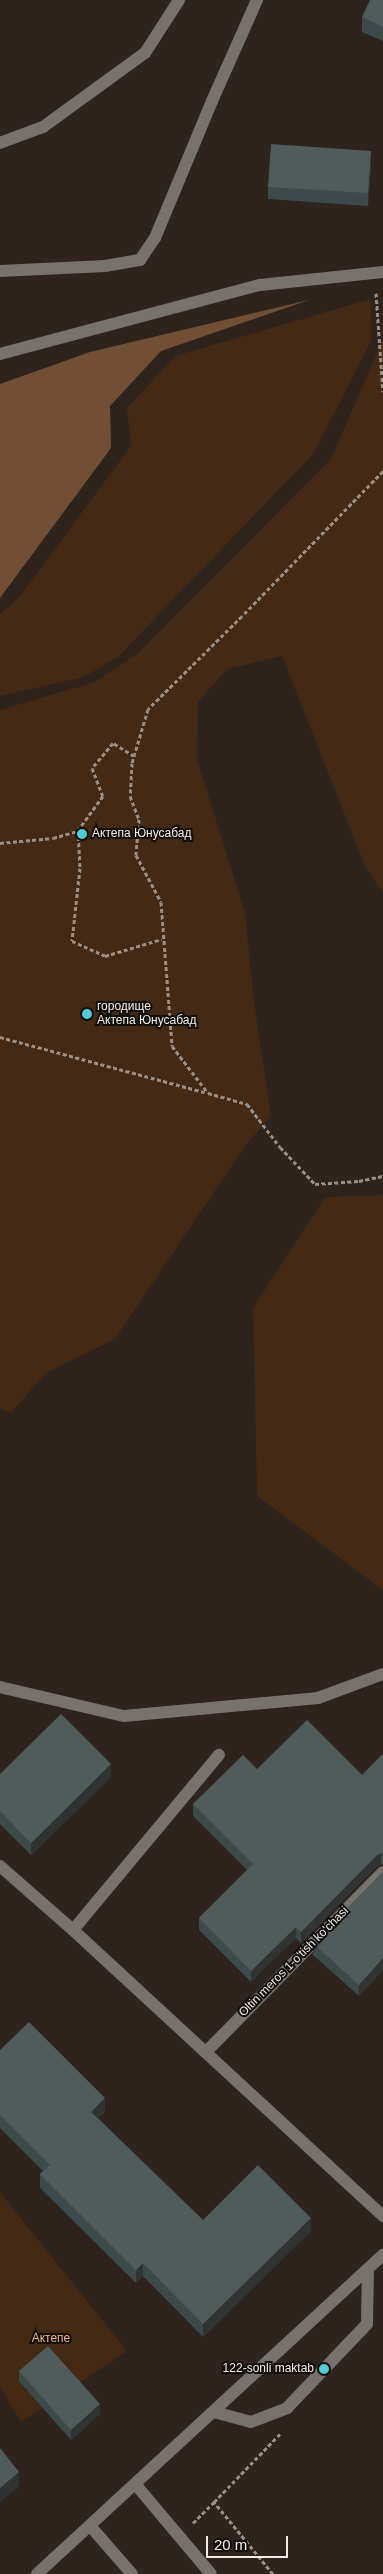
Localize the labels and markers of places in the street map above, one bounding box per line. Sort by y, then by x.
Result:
place label: Актепа Юнусабад [92,827,191,841]
marker: Актепа Юнусабад [76,828,88,840]
place label: городище Актепа Юнусабад [97,1000,196,1028]
marker: городище Актепа Юнусабад [81,1008,93,1020]
place label: 122-sonli maktab [223,2362,314,2376]
marker: 122-sonli maktab [318,2363,330,2375]

